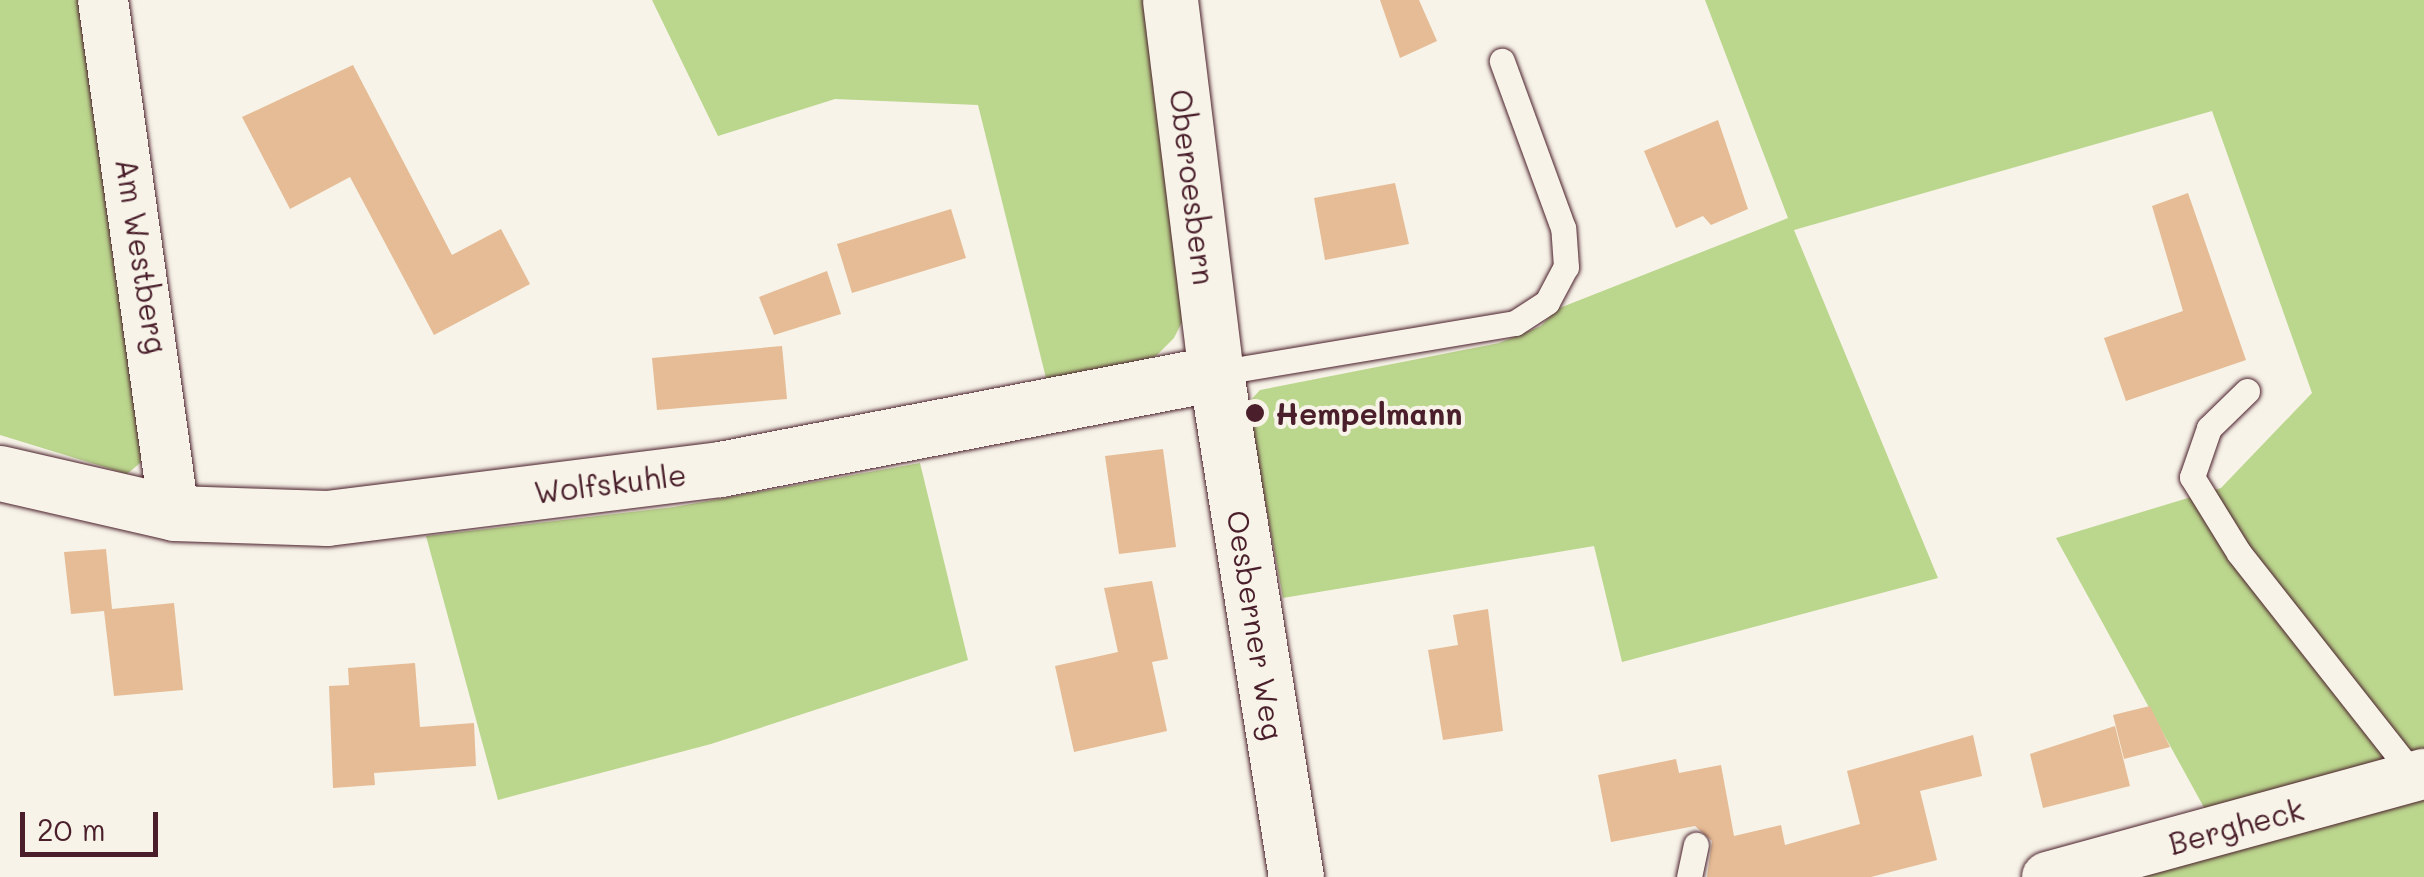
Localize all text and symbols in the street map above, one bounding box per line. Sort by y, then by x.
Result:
street label: Oberoesbern [1163,87,1223,287]
street label: Am Westberg [109,156,175,356]
place label: Hempelmann [1275,395,1462,431]
marker: Hempelmann [1244,402,1266,424]
street label: Wolfskuhle [532,456,688,510]
street label: Oesberner Weg [1220,508,1292,742]
street label: Bergheck [2164,791,2308,861]
scale bar [25,792,162,854]
text: 20 m [37,809,106,849]

